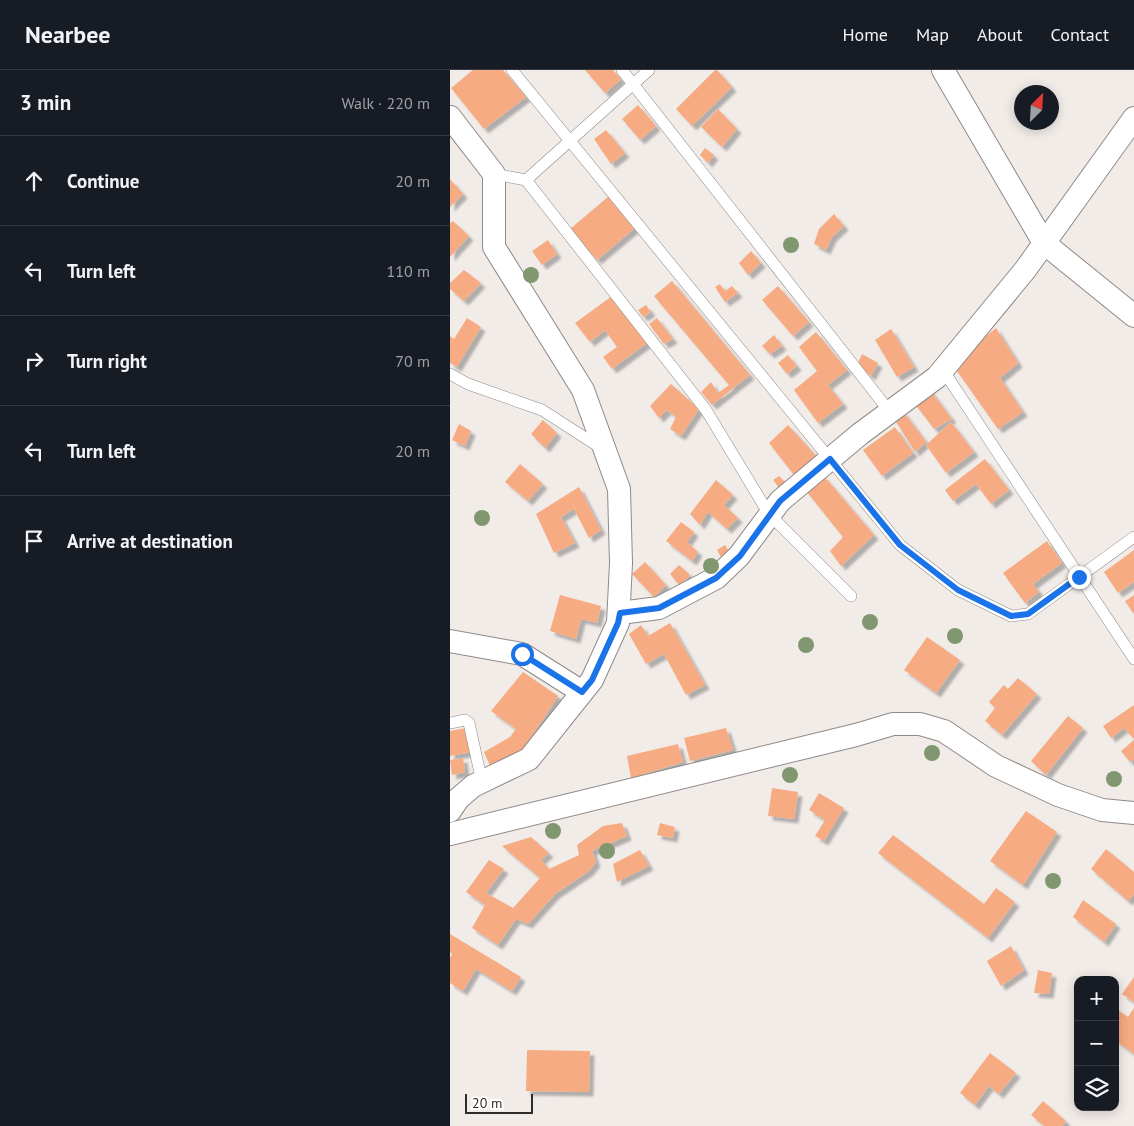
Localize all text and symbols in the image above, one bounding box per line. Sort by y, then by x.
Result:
text: Nearbee [25,19,110,50]
text: Home [842,23,888,46]
text: Map [916,23,949,46]
text: About [977,23,1023,46]
text: Contact [1051,23,1109,46]
north arrow [1014,85,1059,130]
text: 3 min [20,89,71,116]
text: Walk · 220 m [341,93,430,113]
icon: ahead [20,167,48,195]
text: Continue [67,169,139,193]
text: 20 m [395,171,430,191]
icon: left [20,257,48,285]
text: Turn left [67,259,136,283]
text: 110 m [387,261,430,281]
icon: right [20,347,48,375]
text: Turn right [67,349,147,373]
text: 70 m [395,351,430,371]
icon: left [20,437,48,465]
text: Turn left [67,439,136,463]
text: 20 m [395,441,430,461]
icon: arrive [20,527,48,555]
text: Arrive at destination [67,529,233,553]
route end [1068,566,1091,589]
route start [511,643,534,666]
map controls [1074,976,1119,1111]
button: + [1074,976,1119,1021]
button: − [1074,1021,1119,1066]
button: layers [1074,1066,1119,1111]
scale bar [465,1091,532,1114]
text: 20 m [472,1094,502,1112]

